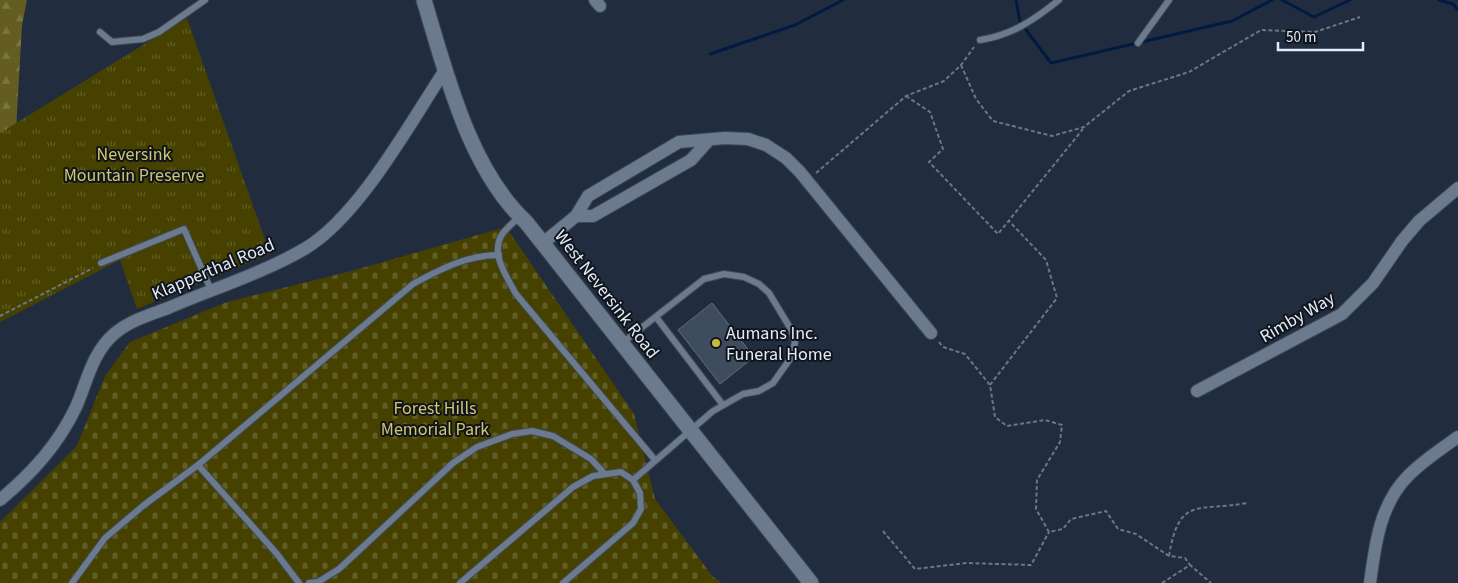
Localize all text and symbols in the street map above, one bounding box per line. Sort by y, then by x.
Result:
scale bar [1278,20,1363,52]
text: 50 m [1286,27,1316,48]
park label: Neversink Mountain Preserve [64,142,204,188]
street label: West Neversink Road [548,225,665,364]
street label: Klapperthal Road [148,232,278,307]
street label: Rimby Way [1255,286,1340,349]
place label: Aumans Inc. Funeral Home [726,321,832,367]
marker: Aumans Inc. Funeral Home [710,337,722,349]
park label: Forest Hills Memorial Park [381,396,489,442]

